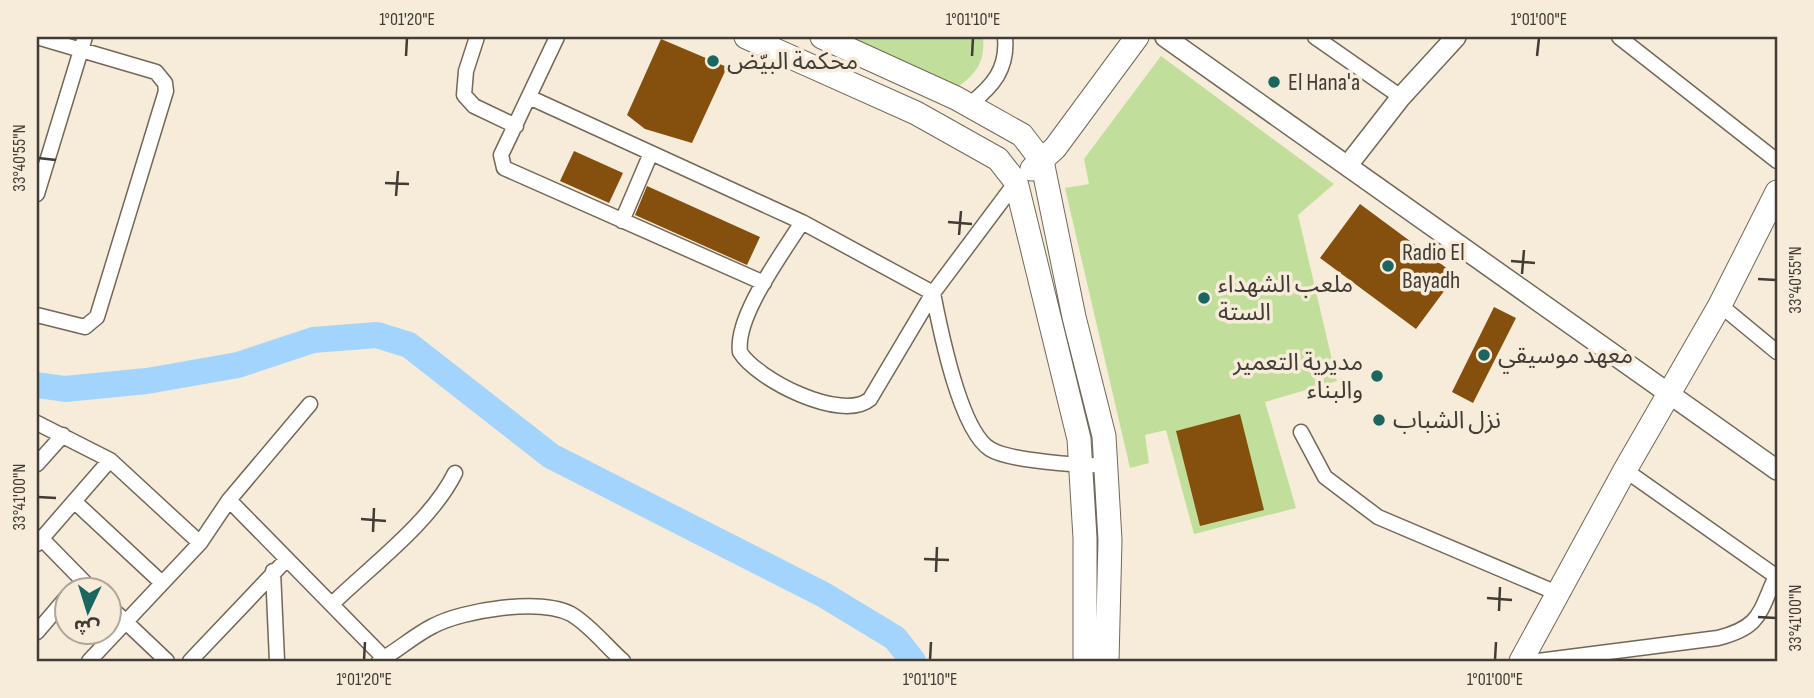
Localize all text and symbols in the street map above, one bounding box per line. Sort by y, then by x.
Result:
text: 1°01'20"E [379,9,435,30]
text: 1°01'10"E [946,9,1000,30]
text: 1°01'00"E [1511,9,1567,30]
place label: محكمة البيّض [727,47,858,76]
marker: محكمة البيّض [705,53,721,69]
place label: El Hana'a [1288,68,1360,97]
marker: El Hana'a [1266,74,1282,90]
text: 33°40'55"N [9,124,30,192]
place label: Radio El Bayadh [1402,238,1465,295]
text: 33°40'55"N [1785,246,1806,314]
marker: Radio El Bayadh [1380,258,1396,274]
place label: ملعب الشهداء الستة [1218,270,1353,327]
marker: ملعب الشهداء الستة [1196,290,1212,306]
place label: معهد موسيقي [1498,341,1633,374]
marker: معهد موسيقي [1476,347,1492,363]
place label: مديرية التعمير والبناء [1232,348,1363,405]
marker: مديرية التعمير والبناء [1369,368,1385,384]
place label: نزل الشباب [1393,406,1501,435]
marker: نزل الشباب [1371,412,1387,428]
text: 33°41'00"N [9,464,30,530]
north arrow [52,576,122,646]
text: 33°41'00"N [1785,585,1806,651]
text: ش [73,614,101,639]
text: 1°01'20"E [336,669,392,690]
text: 1°01'10"E [903,669,957,690]
text: 1°01'00"E [1467,669,1523,690]

